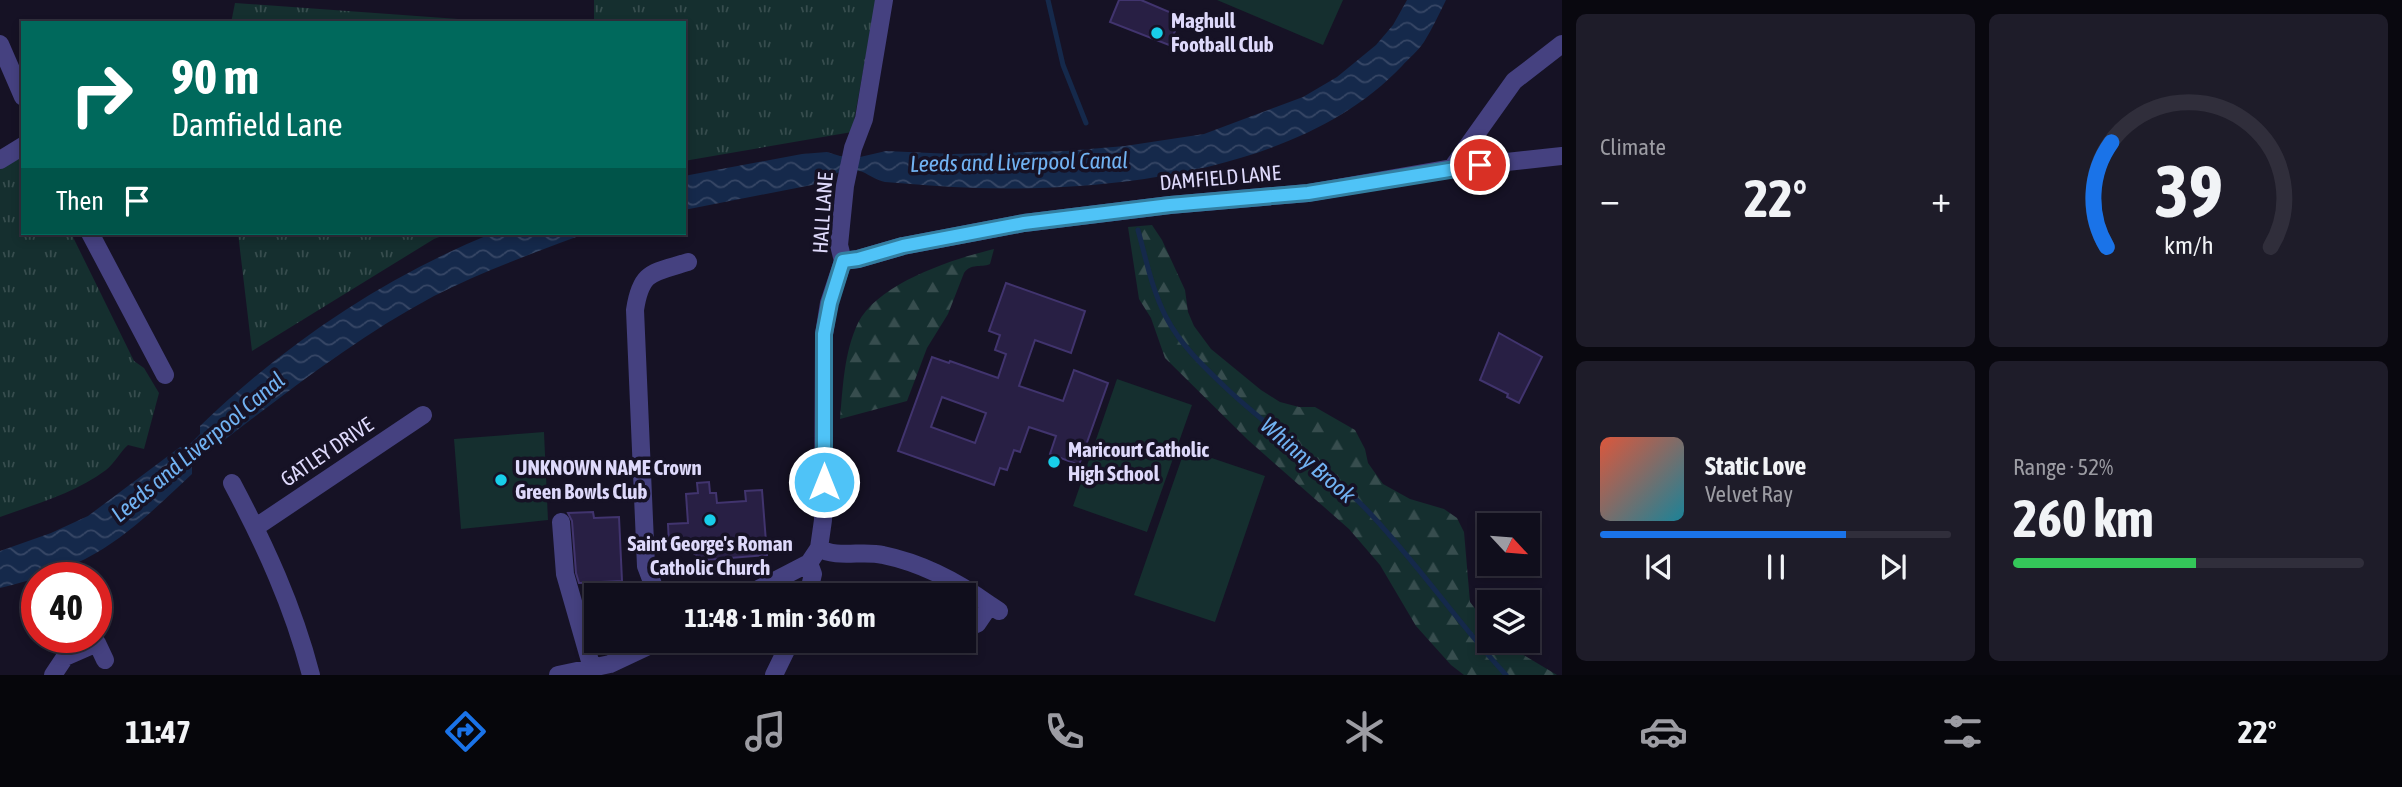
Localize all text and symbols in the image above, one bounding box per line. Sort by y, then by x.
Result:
place label: Maghull Football Club [1171,8,1274,56]
marker: Maghull Football Club [1149,25,1165,41]
text: 90 m [171,48,259,104]
icon: right [56,49,147,140]
text: Damfield Lane [171,106,343,143]
text: Climate [1600,134,1666,160]
pin [1450,135,1510,195]
icon: arrive [1461,146,1499,184]
water label: Leeds and Liverpool Canal [910,147,1128,177]
text: 39 [2154,149,2223,232]
street label: DAMFIELD LANE [1158,160,1281,194]
text: 22° [1744,168,1807,228]
street label: HALL LANE [807,171,837,254]
text: − [1600,177,1620,220]
text: + [1931,177,1951,220]
icon: arrive [118,182,156,220]
text: Then [56,186,104,216]
text: km/h [2164,230,2213,258]
water label: Leeds and Liverpool Canal [106,367,290,527]
street label: GATLEY DRIVE [276,412,377,491]
water label: Whinny Brook [1255,412,1361,509]
place label: Maricourt Catholic High School [1068,437,1209,485]
position arrow [787,445,861,519]
text: Static Love [1705,451,1806,481]
marker: Maricourt Catholic High School [1046,454,1062,470]
text: Range · 52% [2013,454,2113,480]
place label: UNKNOWN NAME Crown Green Bowls Club [515,455,702,503]
marker: UNKNOWN NAME Crown Green Bowls Club [493,472,509,488]
text: Velvet Ray [1705,481,1793,507]
text: 260 km [2013,488,2154,548]
marker: Saint George's Roman Catholic Church [702,512,718,528]
north arrow [1477,513,1540,576]
map controls [1477,513,1540,653]
place label: Saint George's Roman Catholic Church [627,531,793,579]
icon: previous [1640,548,1678,586]
icon: pause [1757,548,1795,586]
icon: next [1874,548,1912,586]
speed limit sign: 40 [21,562,112,653]
button: layers [1477,590,1540,653]
text: 11:48 · 1 min · 360 m [685,603,875,633]
icon: directions [441,707,490,756]
icon: music [741,707,790,756]
icon: phone [1040,707,1089,756]
icon: climate [1340,707,1389,756]
icon: car [1639,707,1688,756]
icon: filters [1938,707,1987,756]
text: 11:47 [125,713,191,750]
text: 22° [2238,713,2277,750]

